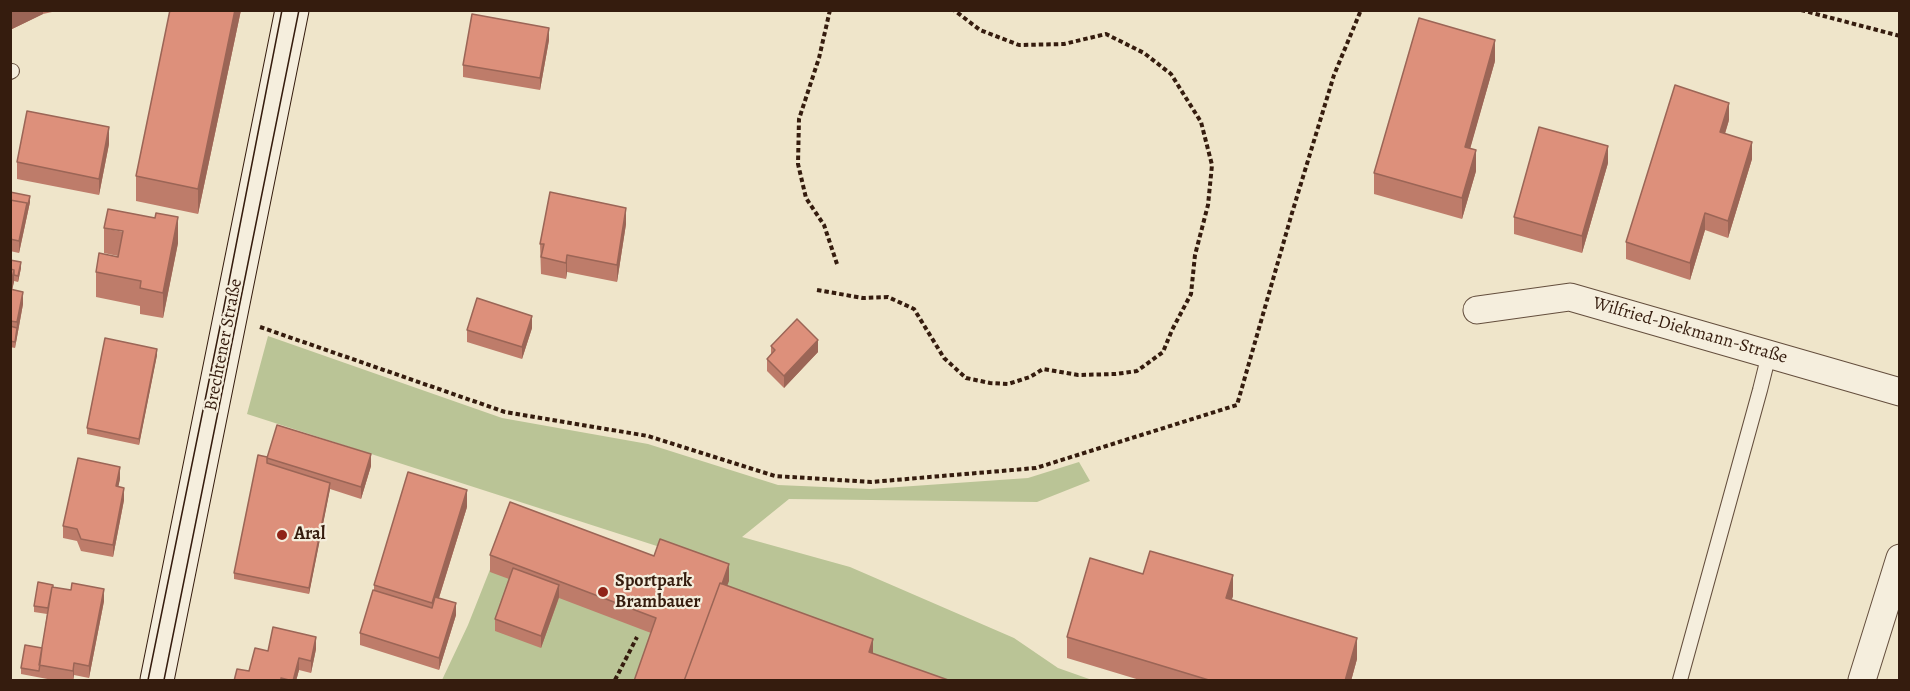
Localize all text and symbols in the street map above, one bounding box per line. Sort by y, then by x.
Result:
street label: Brechtener Straße [201,277,247,413]
street label: Wilfried-Diekmann-Straße [1590,293,1790,369]
place label: Aral [294,524,326,546]
marker: Aral [275,528,289,542]
place label: Sportpark Brambauer [615,571,701,614]
marker: Sportpark Brambauer [596,585,610,599]

